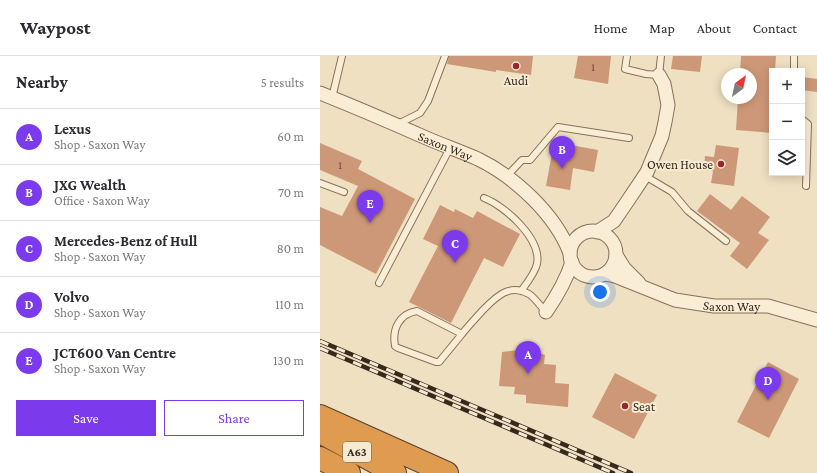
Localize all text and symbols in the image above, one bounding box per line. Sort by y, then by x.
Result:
text: Waypost [20,17,91,38]
text: Home [594,20,627,36]
text: Map [649,20,675,36]
text: About [697,20,731,36]
text: Contact [753,20,797,36]
marker: Audi [511,61,521,71]
house number: 1 [591,61,595,73]
north arrow [721,68,757,104]
map controls [769,68,805,176]
button: + [769,68,805,104]
text: Nearby [16,73,68,92]
place label: Audi [504,73,529,88]
text: 5 results [261,75,304,90]
button: − [769,104,805,140]
text: Lexus [54,121,91,137]
street label: Saxon Way [416,128,475,164]
text: A [25,129,33,144]
text: 60 m [277,129,304,144]
pin: B [549,136,575,169]
text: Shop · Saxon Way [54,137,145,152]
button: layers [769,140,805,176]
place label: Owen House [647,157,713,172]
house number: 1 [338,159,342,171]
marker: Owen House [716,159,726,169]
text: JXG Wealth [54,177,126,193]
text: B [25,185,33,200]
text: 70 m [278,185,304,200]
pin: E [357,190,383,223]
text: Office · Saxon Way [54,193,150,208]
pin: C [442,230,468,263]
text: Mercedes-Benz of Hull [54,233,198,249]
text: C [25,241,33,256]
text: 80 m [277,241,304,256]
text: Shop · Saxon Way [54,249,145,264]
your location [590,282,610,302]
text: Volvo [54,289,89,305]
text: D [25,297,33,312]
text: 110 m [275,297,304,312]
street label: Saxon Way [702,297,761,314]
text: Shop · Saxon Way [54,305,145,320]
pin: A [515,341,541,374]
text: JCT600 Van Centre [54,345,176,361]
text: E [25,353,33,368]
text: 130 m [273,353,304,368]
text: Shop · Saxon Way [54,361,145,376]
pin: D [755,367,781,400]
place label: Seat [633,399,656,414]
button: Save [16,400,156,436]
button: Share [164,400,304,436]
marker: Seat [620,401,630,411]
road number: A63 [343,442,371,462]

